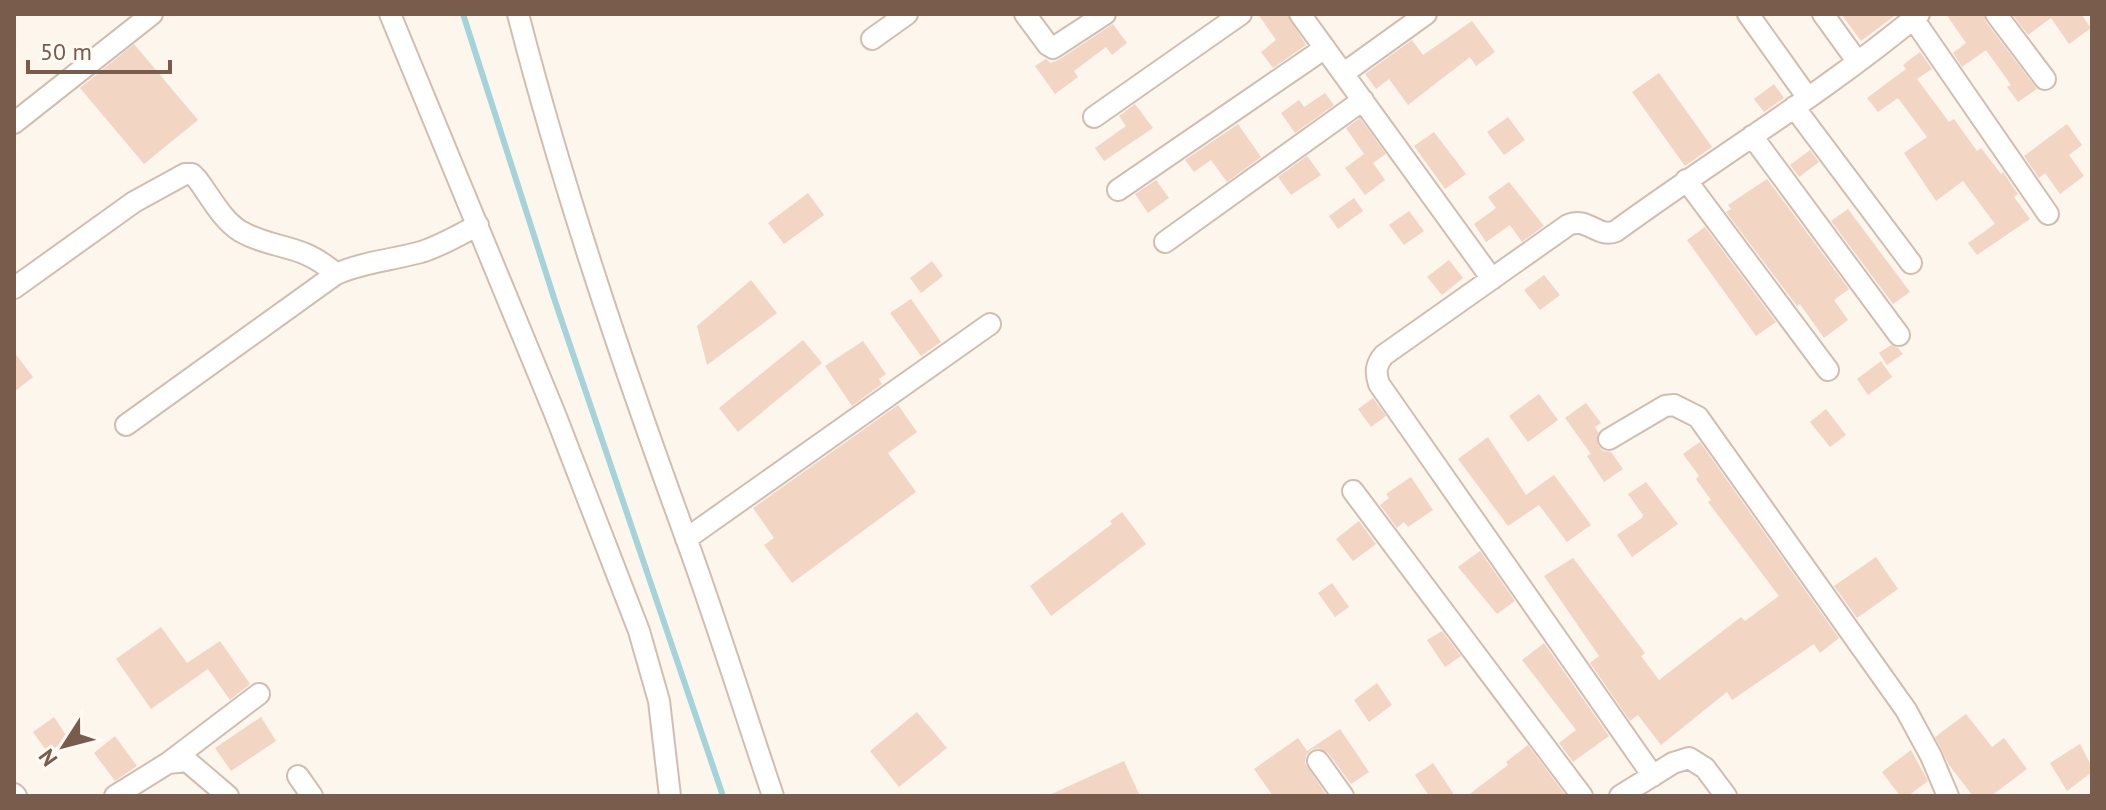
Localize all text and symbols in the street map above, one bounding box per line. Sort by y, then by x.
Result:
scale bar [28,24,170,74]
text: 50 m [40,36,92,67]
north arrow [24,706,104,786]
text: N [32,744,63,772]

